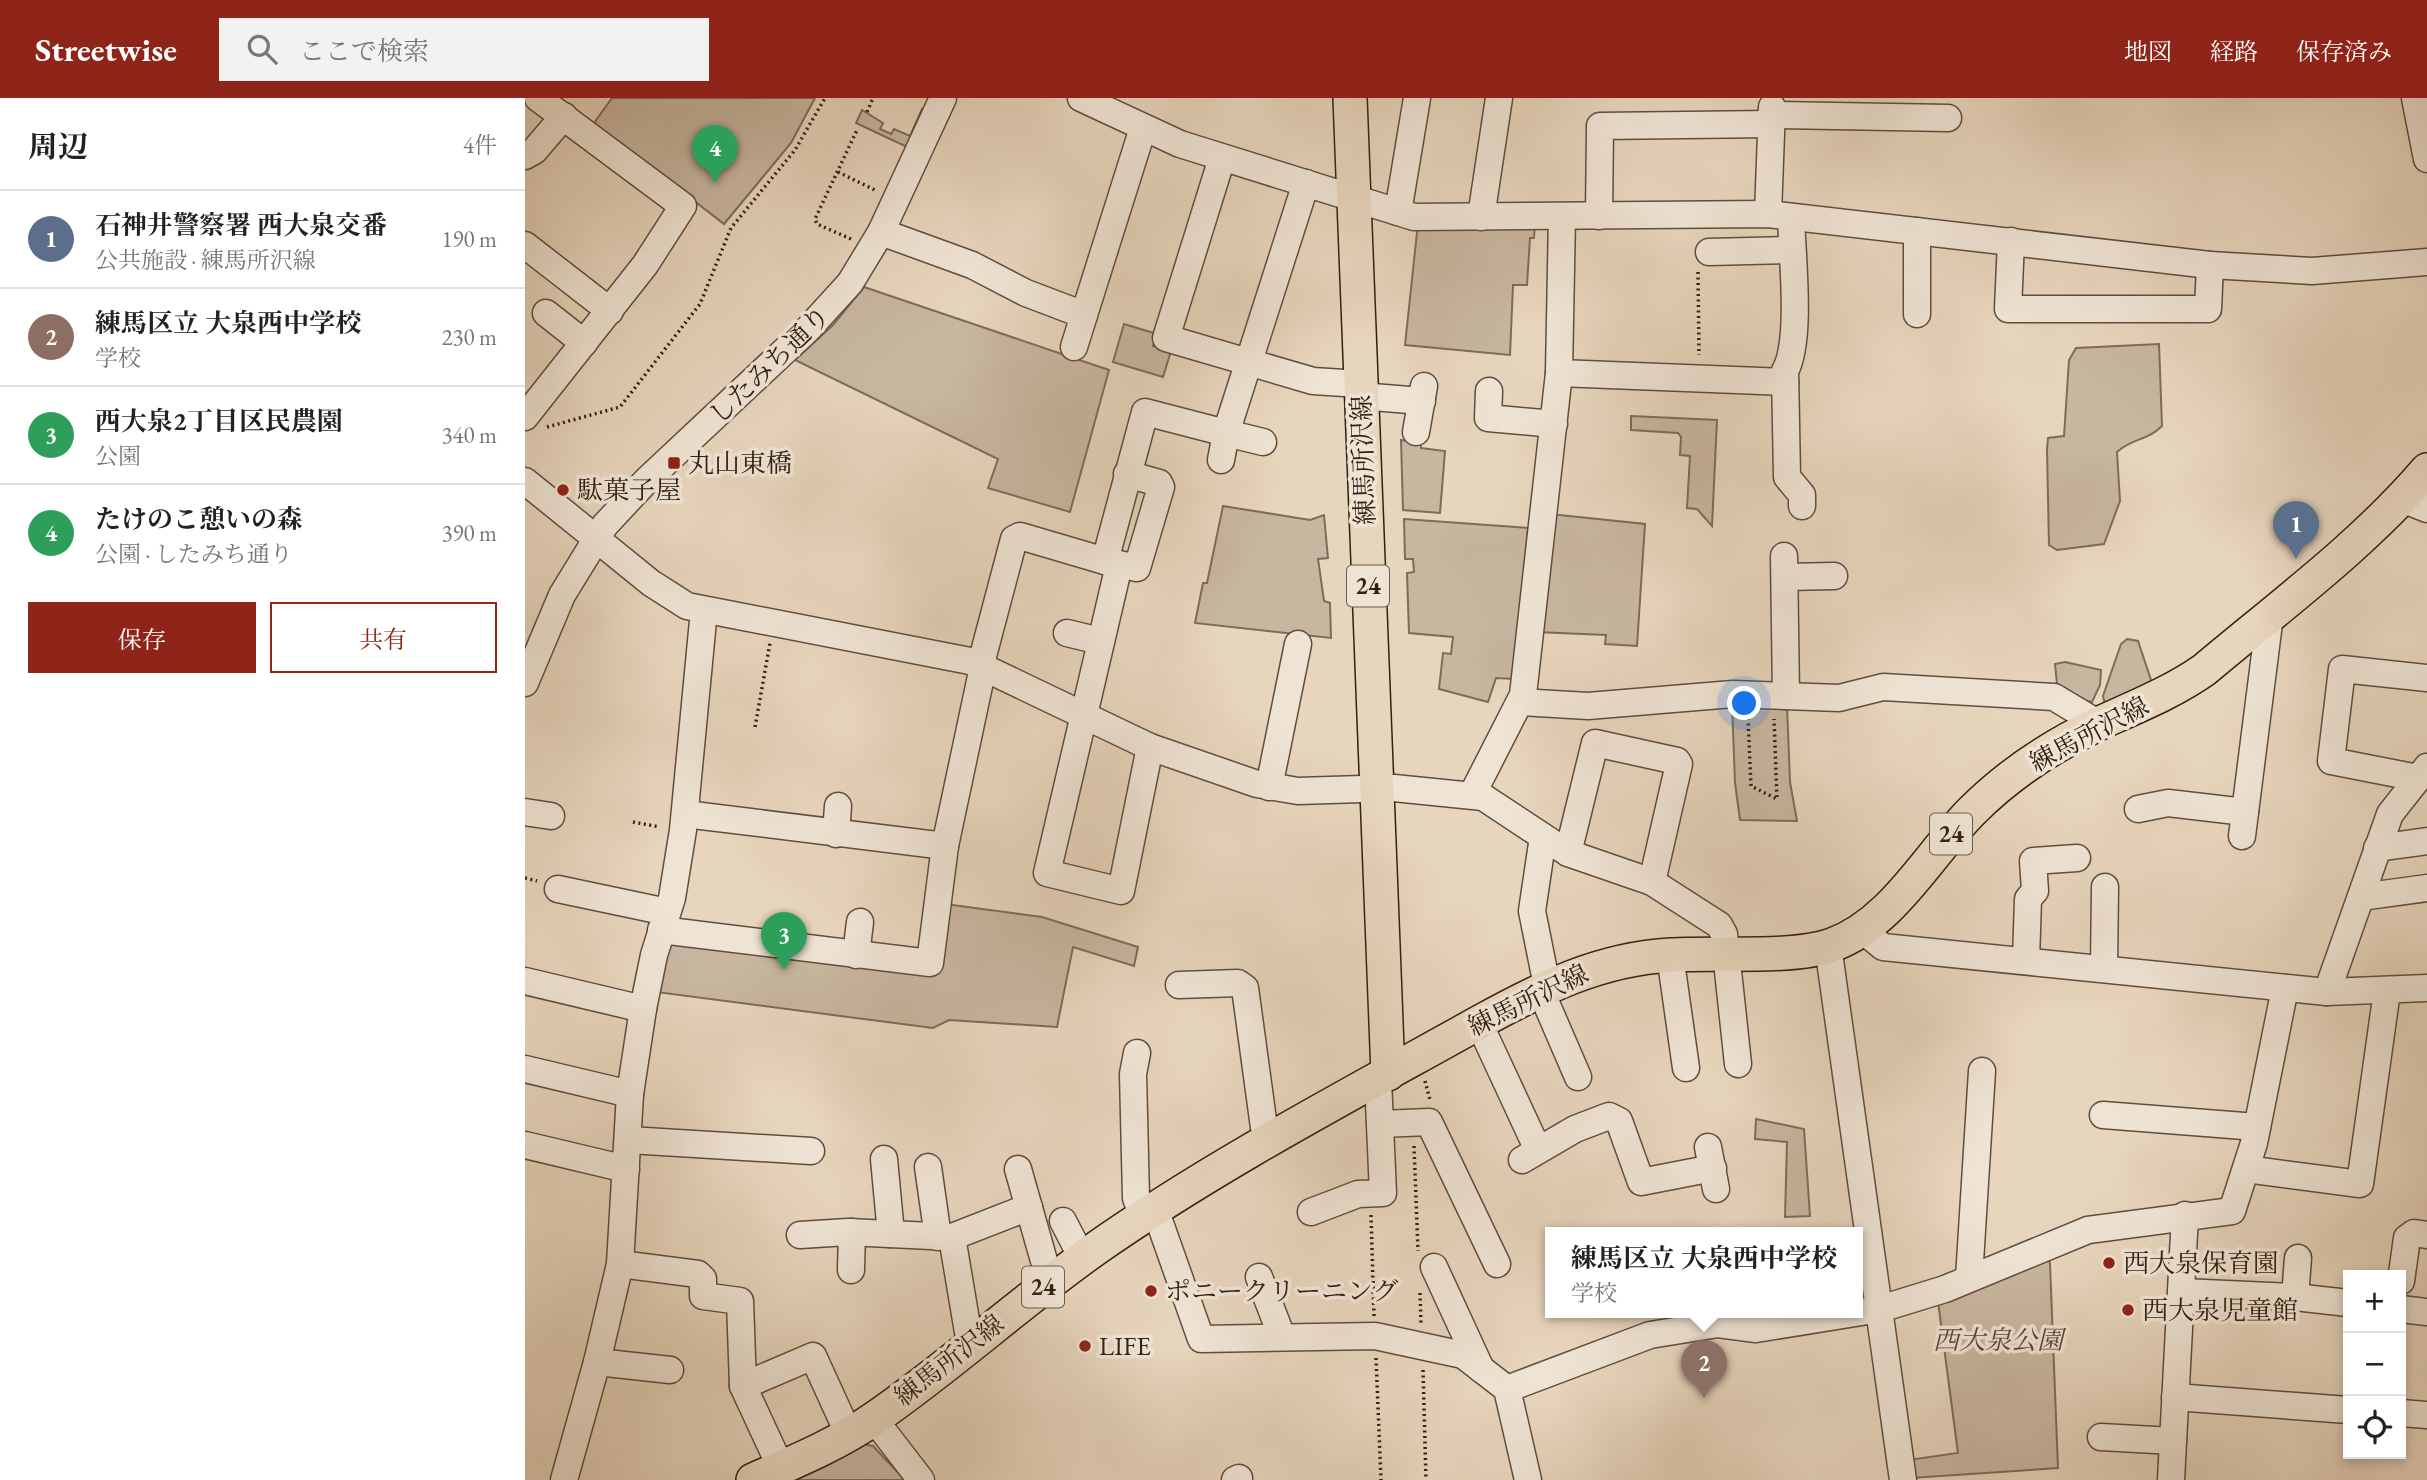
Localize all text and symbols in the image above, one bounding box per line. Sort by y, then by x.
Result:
search box [219,18,709,81]
text: Streetwise [35,28,177,71]
icon: search [243,30,281,68]
text: ここで検索 [299,34,429,68]
text: 地図 [2124,36,2172,67]
text: 経路 [2210,36,2258,67]
text: 保存済み [2296,36,2392,67]
pin: 4 [692,125,738,183]
text: 周辺 [28,127,88,166]
text: 4件 [463,130,497,160]
text: 石神井警察署 西大泉交番 [95,208,387,242]
text: 1 [45,224,57,254]
text: 190 m [441,224,497,254]
text: 公共施設 · 練馬所沢線 [95,245,316,275]
street label: したみち通り [701,299,837,431]
text: 練馬区立 大泉西中学校 [95,306,361,340]
text: 2 [45,322,57,352]
text: 230 m [441,322,497,352]
text: 学校 [95,343,141,373]
street label: 練馬所沢線 [1344,394,1382,526]
text: 西大泉2丁目区民農園 [95,404,343,438]
text: 3 [45,420,57,450]
text: 340 m [441,420,497,450]
text: 公園 [95,441,141,471]
place label: 丸山東橋 [688,446,792,480]
marker: 丸山東橋 [666,455,682,471]
place label: 駄菓子屋 [577,473,681,507]
marker: 駄菓子屋 [555,482,571,498]
pin: 1 [2273,501,2319,559]
text: たけのこ憩いの森 [95,502,303,536]
text: 4 [45,518,57,548]
text: 390 m [441,518,497,548]
text: 公園 · したみち通り [95,539,293,569]
road number: 24 [1347,565,1389,606]
button: 保存 [28,602,256,673]
button: 共有 [270,602,497,673]
your location [1727,686,1761,720]
street label: 練馬所沢線 [2024,688,2154,780]
road number: 24 [1930,814,1972,854]
pin: 3 [761,912,807,970]
street label: 練馬所沢線 [1462,956,1594,1044]
popup [1545,1227,1863,1318]
text: 練馬区立 大泉西中学校 [1571,1241,1837,1275]
place label: 西大泉保育園 [2123,1246,2279,1280]
marker: 西大泉保育園 [2101,1255,2117,1271]
road number: 24 [1022,1266,1064,1308]
map controls [2343,1270,2406,1459]
button: + [2343,1270,2406,1333]
place label: ポニークリーニング [1165,1274,1398,1308]
text: 学校 [1571,1278,1617,1308]
marker: ポニークリーニング [1143,1283,1159,1299]
place label: 西大泉児童館 [2142,1293,2298,1327]
marker: 西大泉児童館 [2120,1302,2136,1318]
street label: 練馬所沢線 [887,1307,1011,1413]
park label: 西大泉公園 [1933,1323,2067,1357]
place label: LIFE [1099,1329,1151,1363]
button: − [2343,1333,2406,1396]
marker: LIFE [1077,1338,1093,1354]
pin: 2 [1681,1340,1727,1398]
button: locate [2343,1396,2406,1459]

